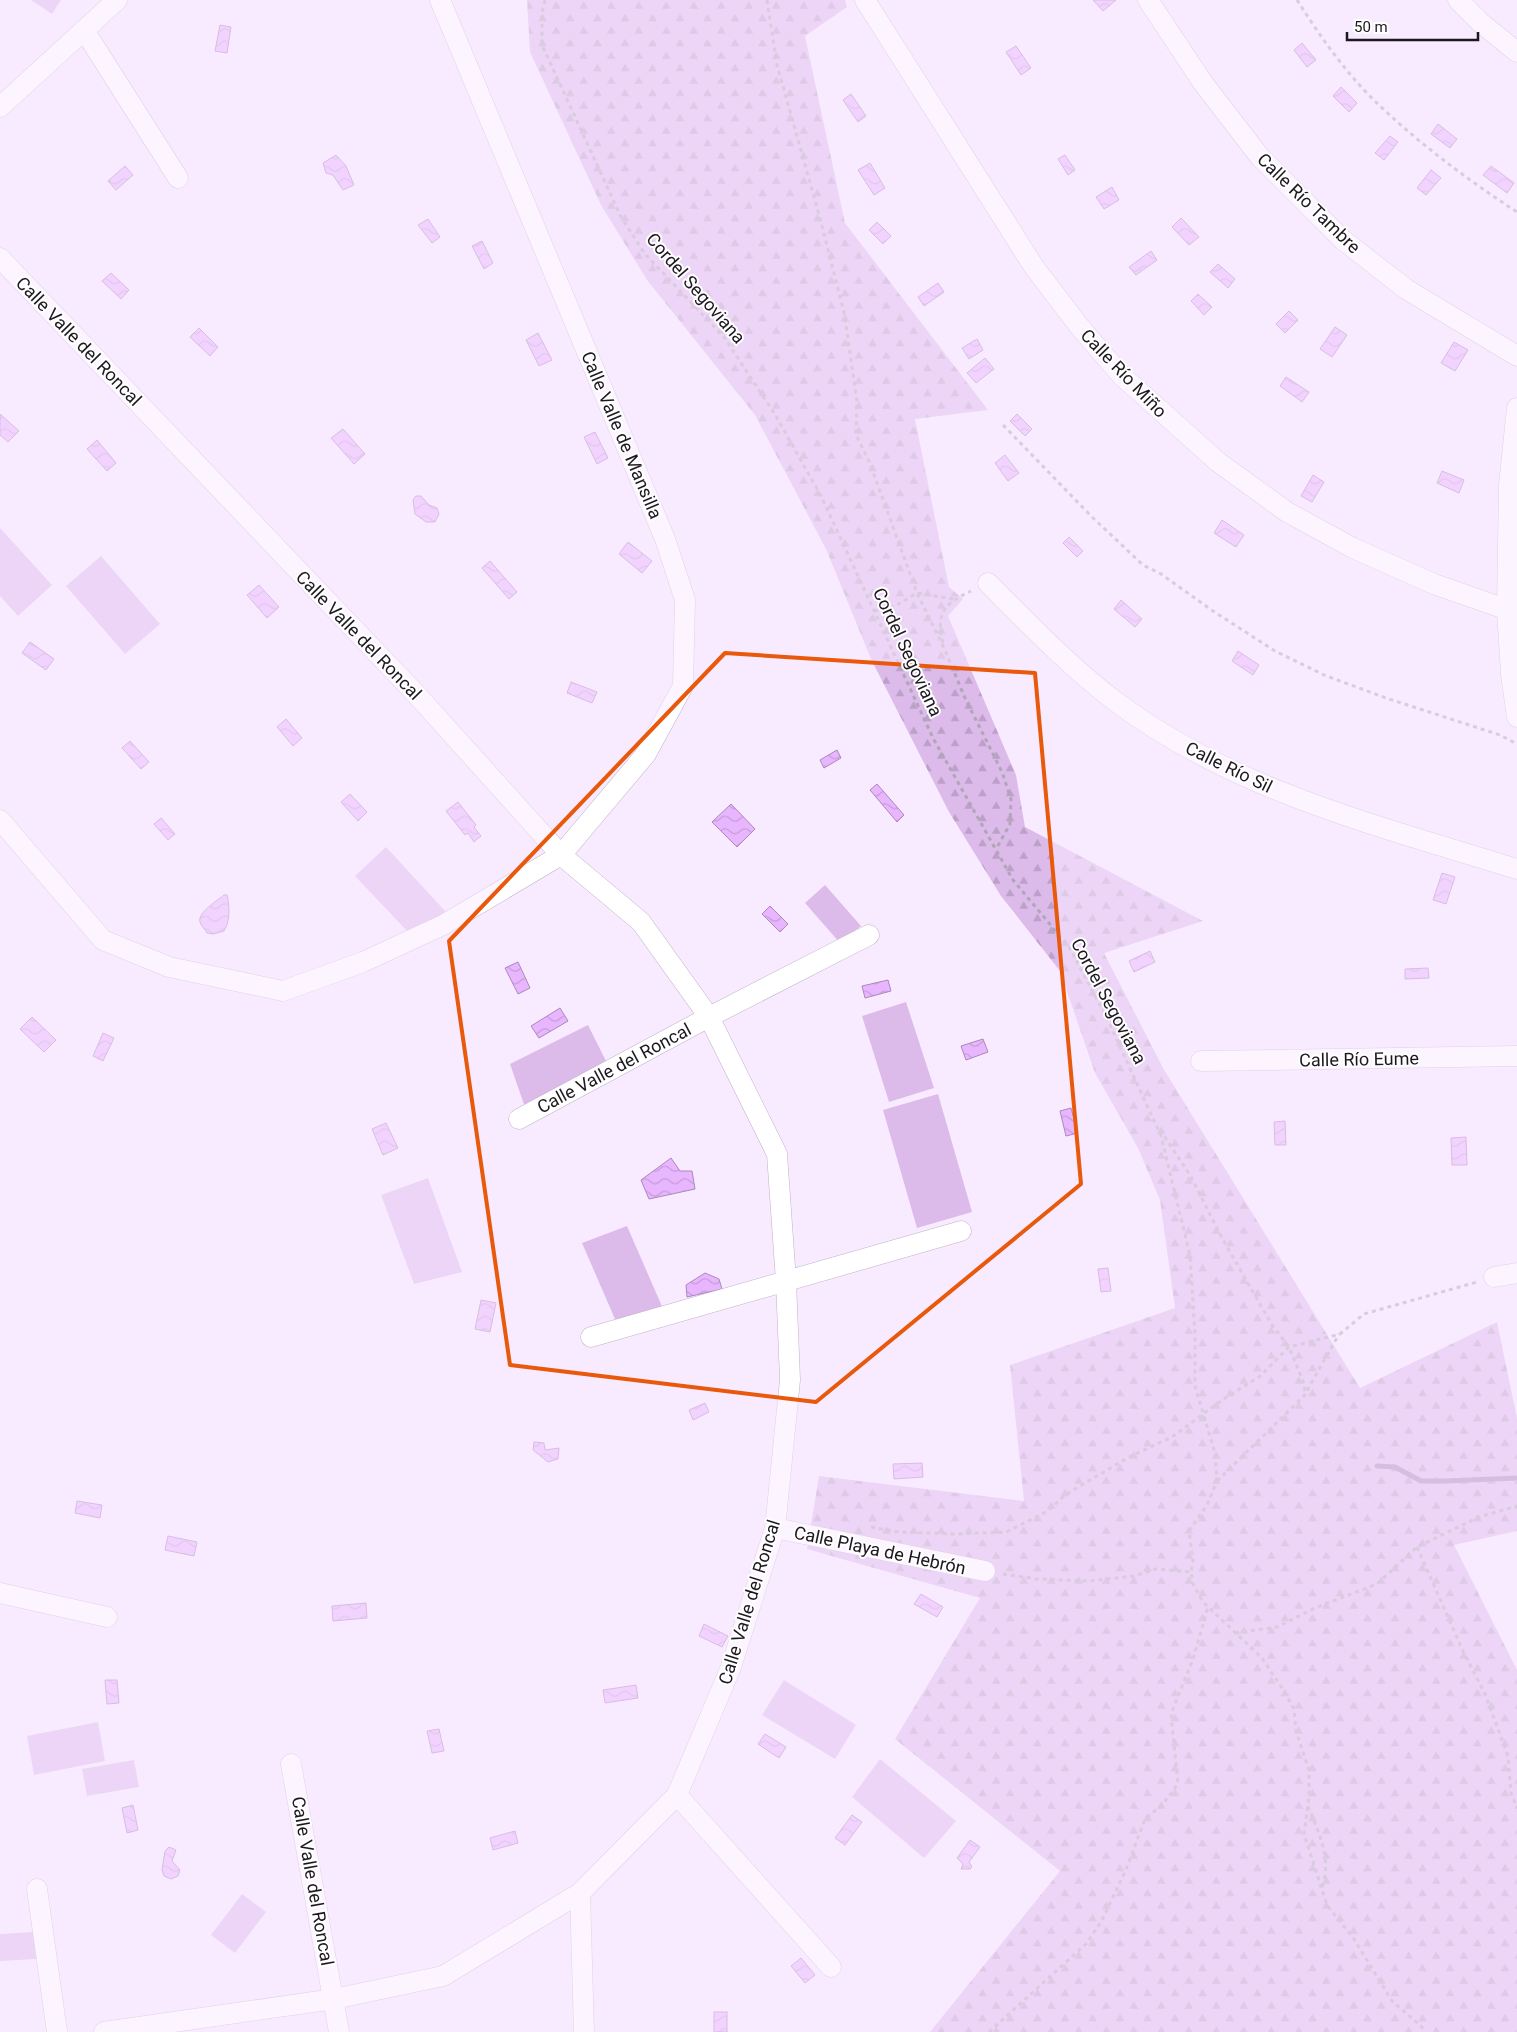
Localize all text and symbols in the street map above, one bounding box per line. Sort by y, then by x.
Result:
scale bar [1347,10,1478,42]
text: 50 m [1354,18,1388,36]
street label: Calle Río Tambre [1253,149,1365,257]
street label: Cordel Segoviana [642,228,750,348]
street label: Calle Valle del Roncal [12,272,146,410]
street label: Calle Río Miño [1077,324,1171,422]
street label: Calle Valle de Mansilla [577,348,667,522]
street label: Calle Valle del Roncal [292,566,426,704]
street label: Cordel Segoviana [869,584,947,720]
street label: Calle Río Sil [1182,737,1276,797]
street label: Cordel Segoviana [1067,934,1151,1068]
street label: Calle Valle del Roncal [533,1019,695,1117]
street label: Calle Río Eume [1299,1047,1419,1071]
street label: Calle Valle del Roncal [714,1517,784,1687]
street label: Calle Playa de Hebrón [792,1522,968,1578]
street label: Calle Valle del Roncal [288,1795,338,1967]

